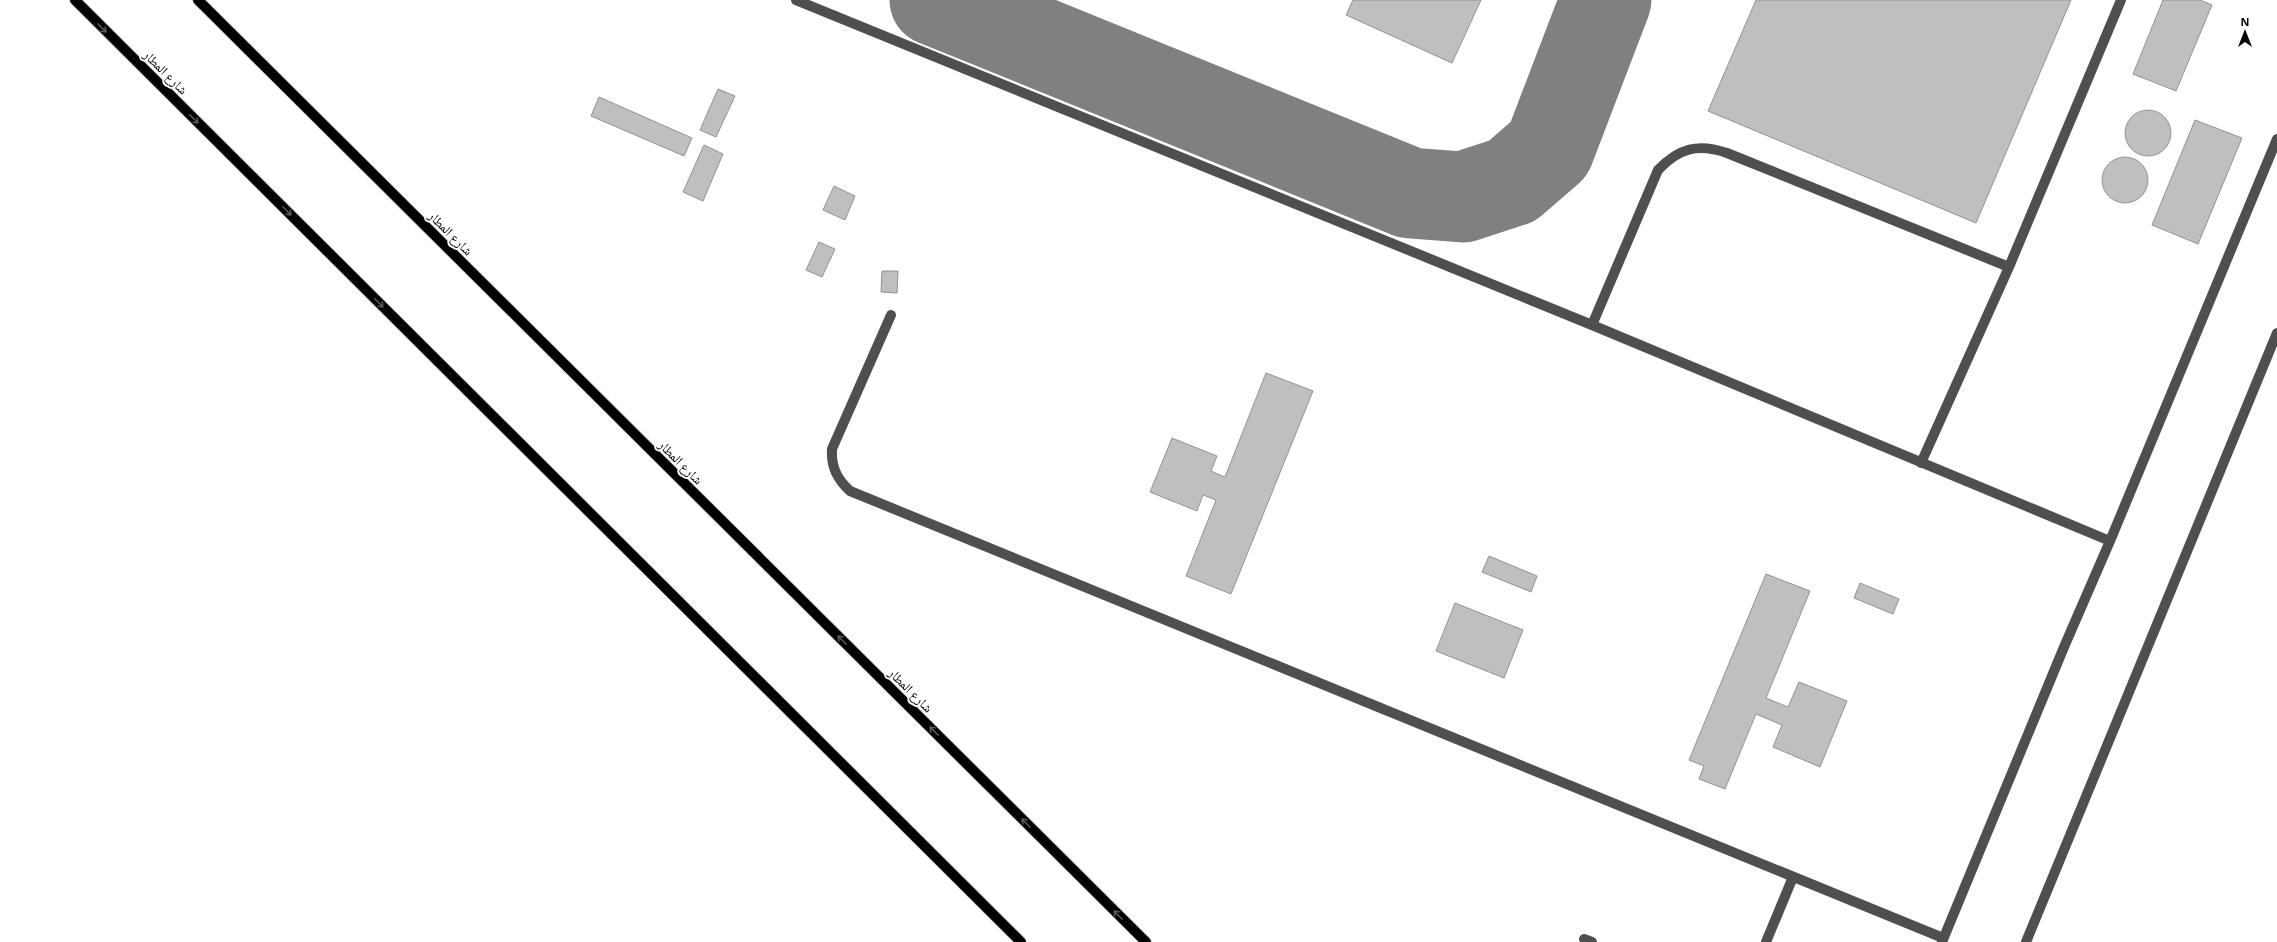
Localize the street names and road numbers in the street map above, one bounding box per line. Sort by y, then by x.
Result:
street label: شارع المطار [138,45,192,99]
street label: شارع المطار [423,206,477,260]
street label: شارع المطار [653,435,707,489]
street label: شارع المطار [883,663,937,717]

